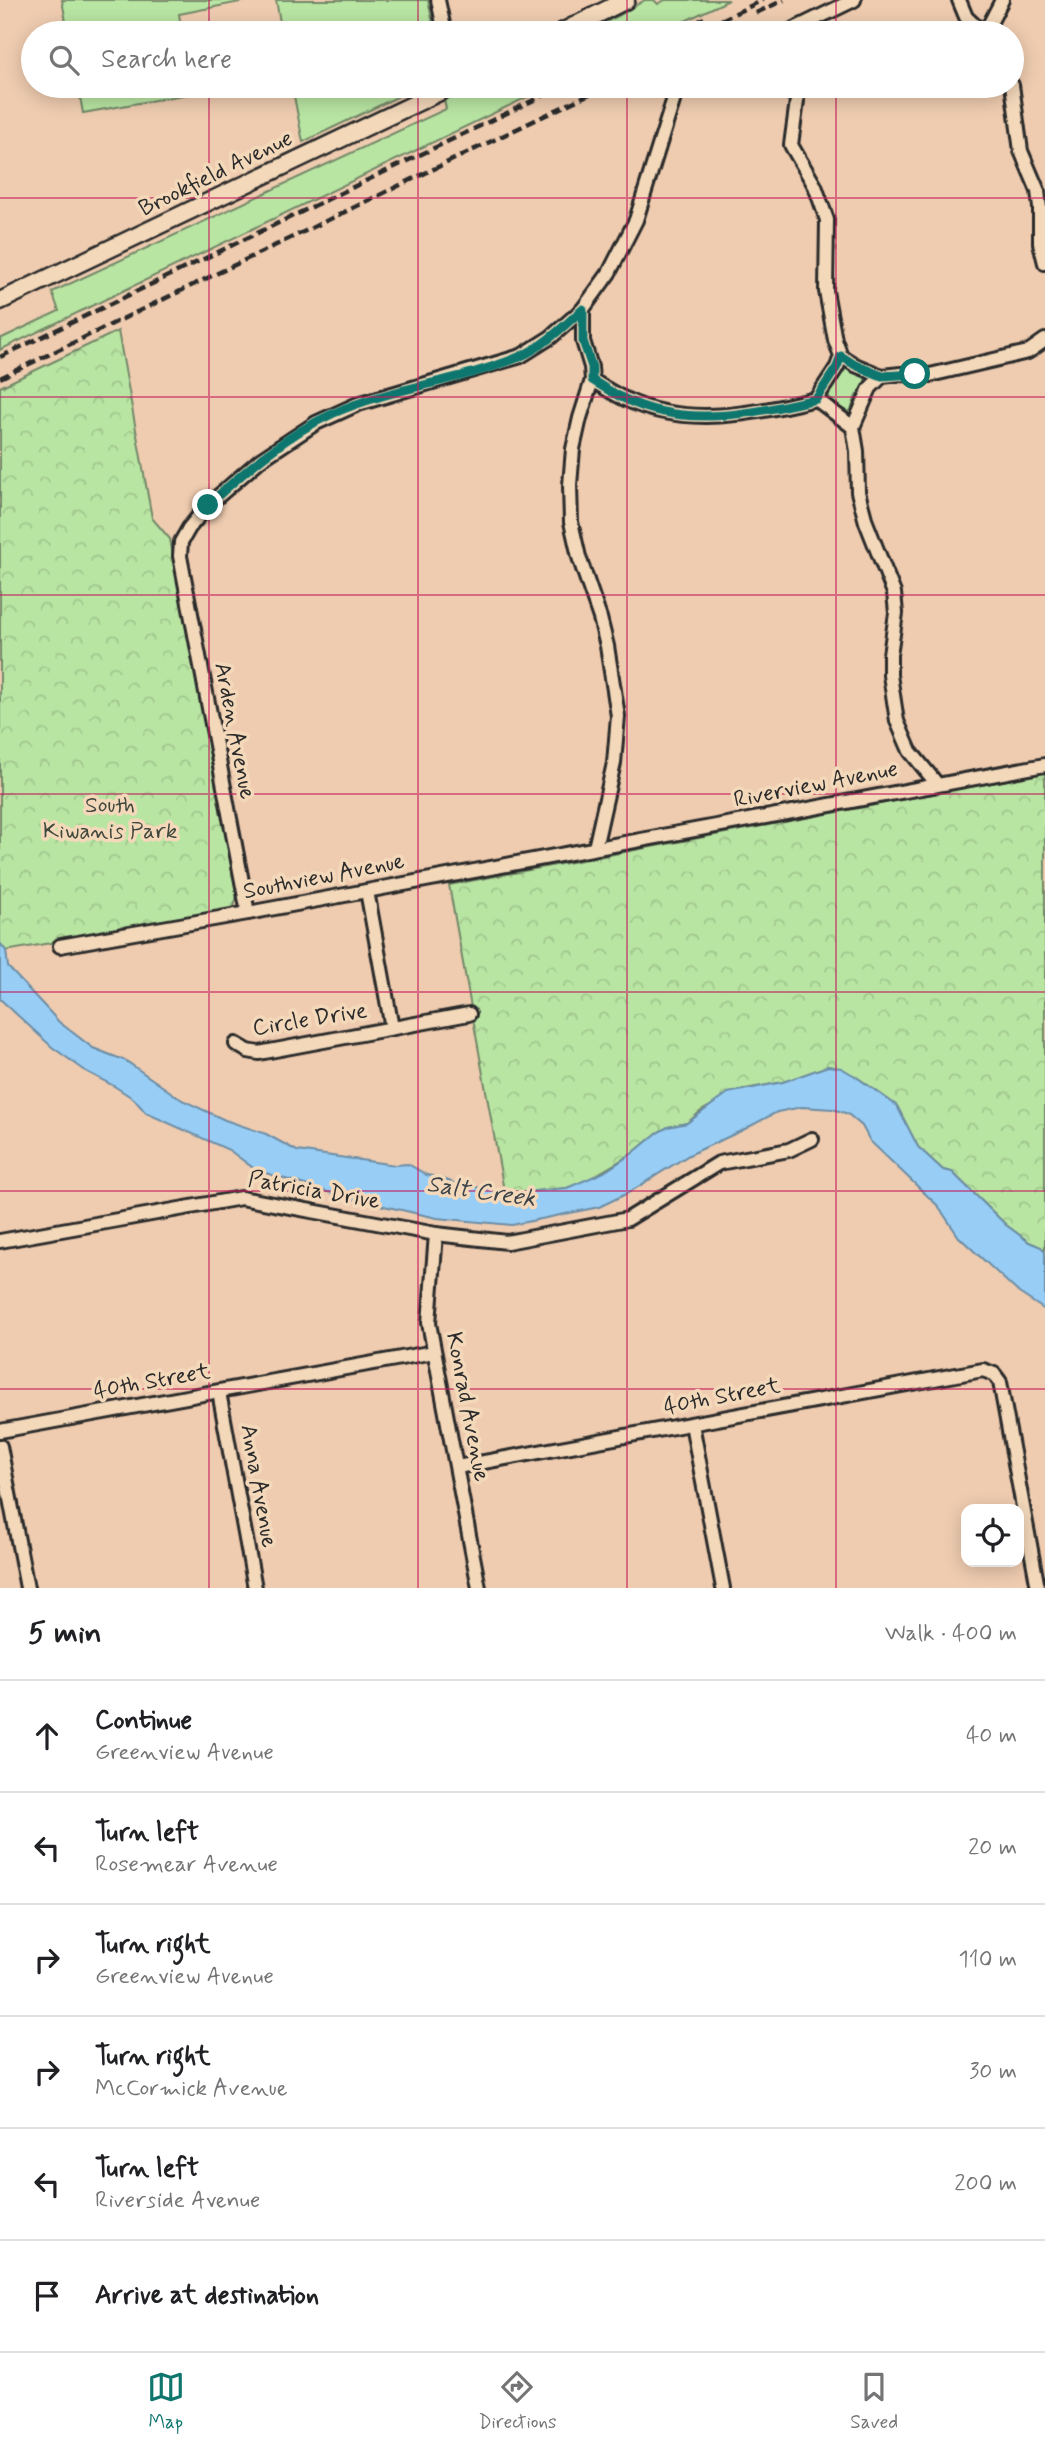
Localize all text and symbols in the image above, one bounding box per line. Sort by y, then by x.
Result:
search box [21,21,1024,98]
icon: search [45,41,83,79]
text: Search here [101,43,232,77]
street label: Brookfield Avenue [134,124,298,224]
route start [899,358,930,389]
route end [192,489,223,520]
street label: Arden Avenue [206,660,262,802]
street label: Riverview Avenue [731,754,901,816]
park label: South Kiwanis Park [43,791,177,847]
street label: Southview Avenue [241,847,407,907]
street label: Circle Drive [251,996,369,1044]
street label: Patricia Drive [246,1165,382,1217]
water label: Salt Creek [425,1169,537,1215]
street label: Konrad Avenue [438,1330,496,1484]
street label: 40th Street [91,1357,213,1407]
street label: 40th Street [661,1371,783,1423]
street label: Anna Avenue [232,1422,284,1550]
map controls [961,1504,1024,1567]
button: locate [961,1504,1024,1567]
text: 5 min [28,1614,102,1653]
text: Walk · 400 m [885,1619,1017,1649]
text: Continue [95,1704,192,1738]
icon: ahead [28,1717,66,1755]
text: 40 m [966,1721,1017,1751]
text: Greenview Avenue [95,1738,274,1768]
text: Turn left [95,1816,199,1850]
icon: left [28,1829,66,1867]
text: 20 m [968,1833,1017,1863]
text: Rosemear Avenue [95,1850,278,1880]
text: Turn right [95,1928,211,1962]
icon: right [28,1941,66,1979]
text: 110 m [958,1945,1017,1975]
text: Greenview Avenue [95,1962,274,1992]
text: Turn right [95,2040,211,2074]
icon: right [28,2053,66,2091]
text: 30 m [969,2057,1017,2087]
text: McCormick Avenue [95,2074,288,2104]
text: Turn left [95,2152,199,2186]
icon: left [28,2165,66,2203]
text: 200 m [954,2169,1017,2199]
text: Riverside Avenue [95,2186,260,2216]
icon: arrive [28,2277,66,2315]
text: Arrive at destination [95,2279,319,2313]
tab: Map [147,2368,185,2435]
tab: Directions [478,2368,557,2435]
tab: Saved [850,2368,898,2435]

